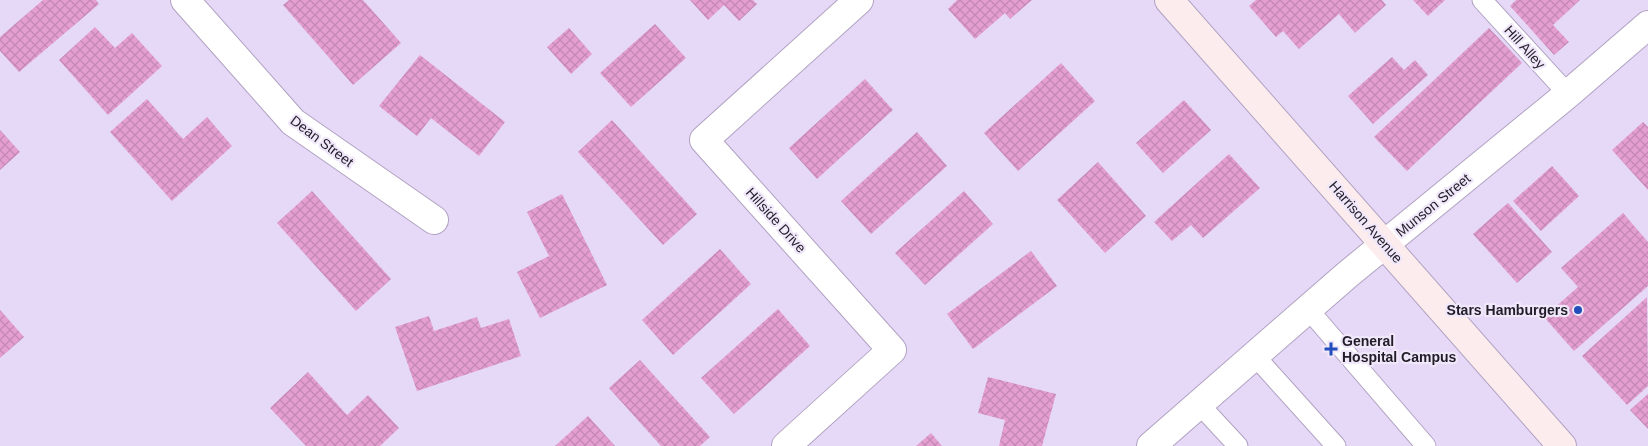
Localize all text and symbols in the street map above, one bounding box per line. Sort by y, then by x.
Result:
street label: Hill Alley [1501,22,1549,72]
street label: Dean Street [287,112,357,170]
street label: Munson Street [1393,170,1473,240]
street label: Harrison Avenue [1326,178,1406,266]
street label: Hillside Drive [743,184,809,256]
place label: Stars Hamburgers [1447,302,1568,318]
marker: Stars Hamburgers [1572,304,1584,316]
place label: General Hospital Campus [1342,333,1457,365]
marker: General Hospital Campus [1324,342,1338,356]

